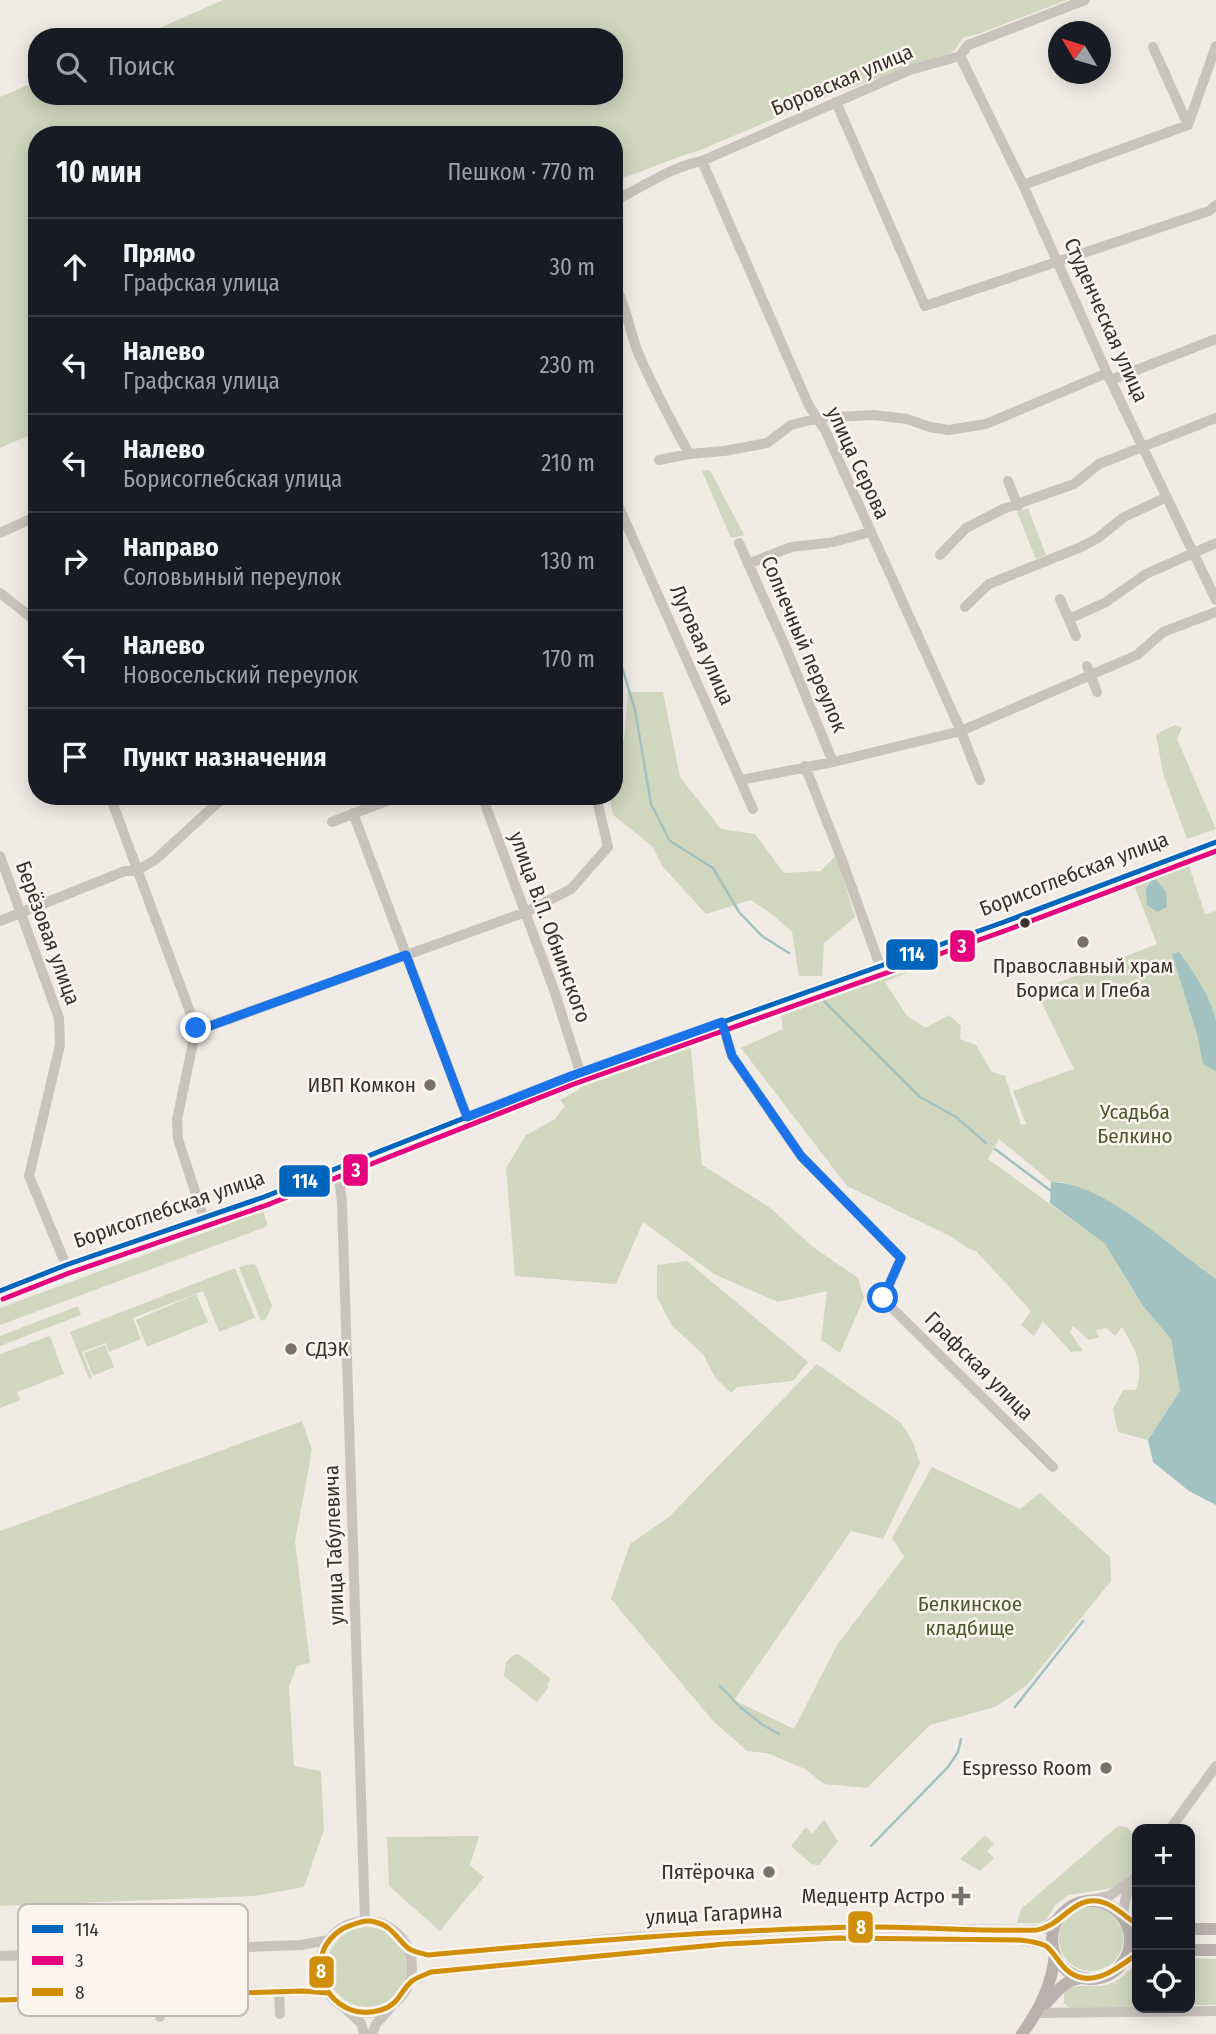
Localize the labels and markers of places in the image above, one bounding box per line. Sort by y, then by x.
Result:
unlabelled marker [1018,916,1032,930]
marker: Православный храм Бориса и Глеба [1075,934,1091,950]
place label: Православный храм Бориса и Глеба [993,953,1173,1003]
place label: ИВП Комкон [308,1072,416,1098]
marker: ИВП Комкон [422,1077,438,1093]
place label: СДЭК [305,1336,349,1362]
marker: СДЭК [283,1341,299,1357]
place label: Espresso Room [962,1755,1092,1781]
marker: Espresso Room [1098,1760,1114,1776]
place label: Пятёрочка [661,1859,755,1885]
marker: Пятёрочка [761,1864,777,1880]
place label: Медцентр Астро [801,1883,945,1909]
marker: Медцентр Астро [951,1886,971,1906]

